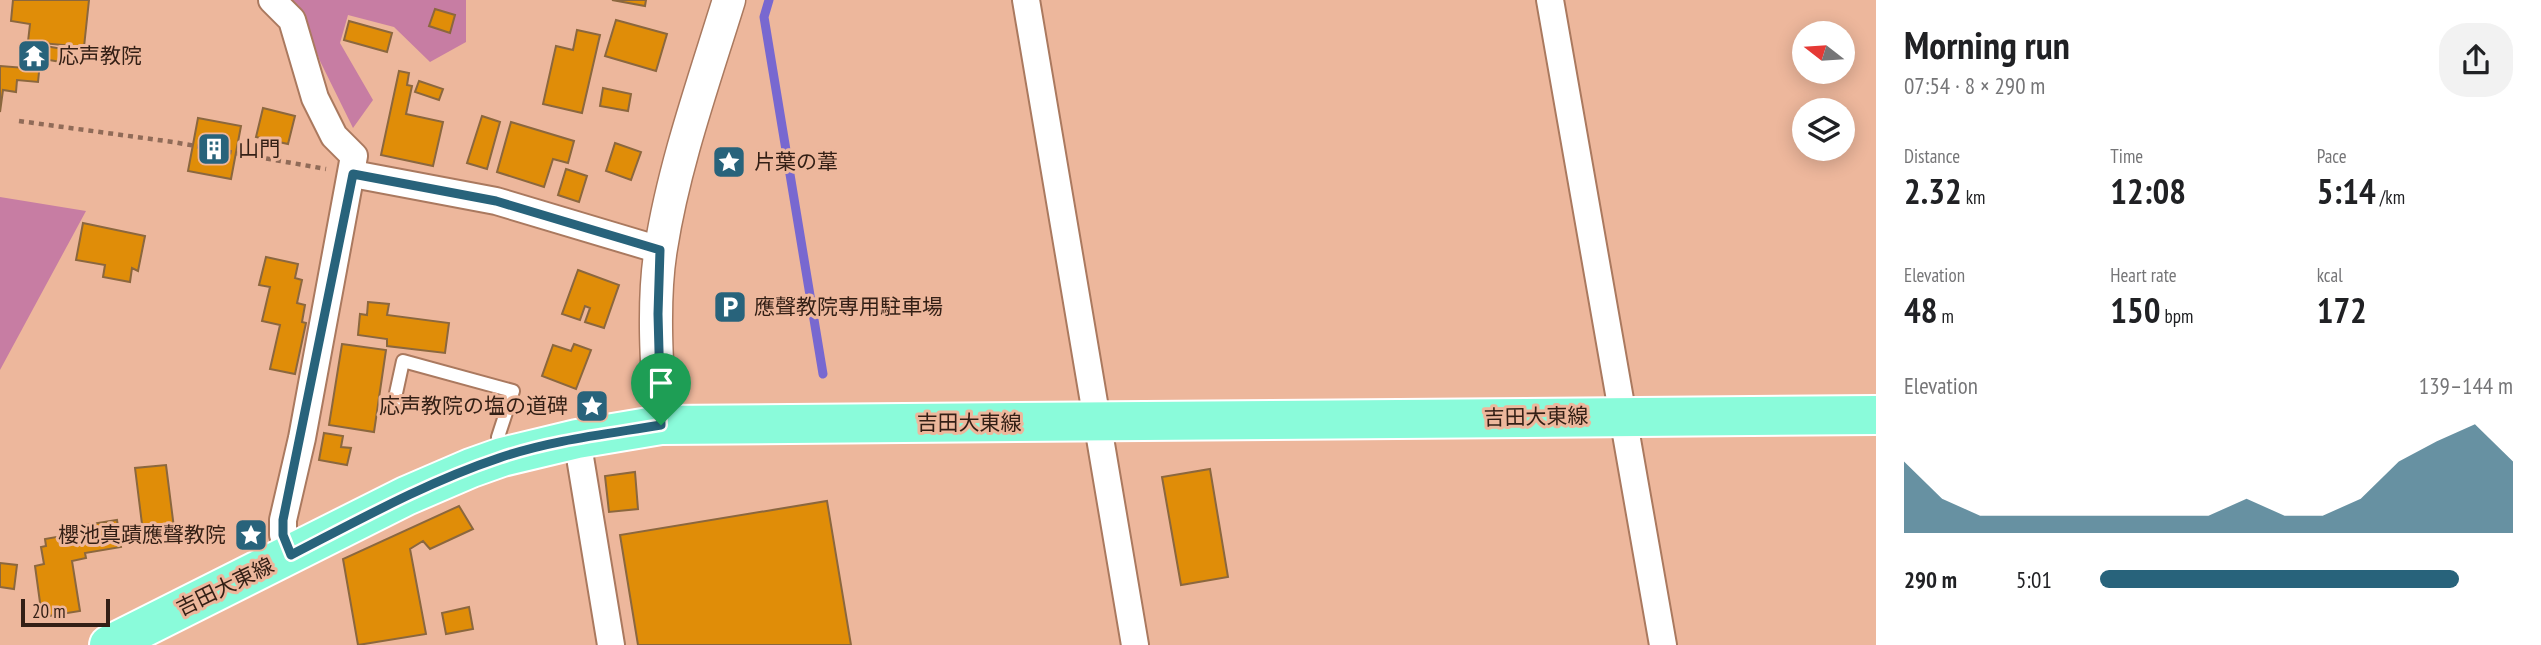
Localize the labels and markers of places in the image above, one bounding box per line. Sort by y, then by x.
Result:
temple icon: 応声教院 [15,37,53,75]
place label: 応声教院 [58,42,142,69]
building icon: 山門 [195,130,233,168]
place label: 山門 [238,135,280,162]
place icon: 片葉の葦 [710,143,748,181]
place label: 片葉の葦 [754,148,838,175]
parking icon: 應聲教院専用駐車場 [711,288,749,326]
place label: 應聲教院専用駐車場 [754,293,943,320]
pin [631,353,691,425]
place icon: 応声教院の塩の道碑 [573,387,611,425]
place label: 応声教院の塩の道碑 [379,392,568,419]
place icon: 櫻池真蹟應聲教院 [232,516,270,554]
place label: 櫻池真蹟應聲教院 [58,521,226,548]

